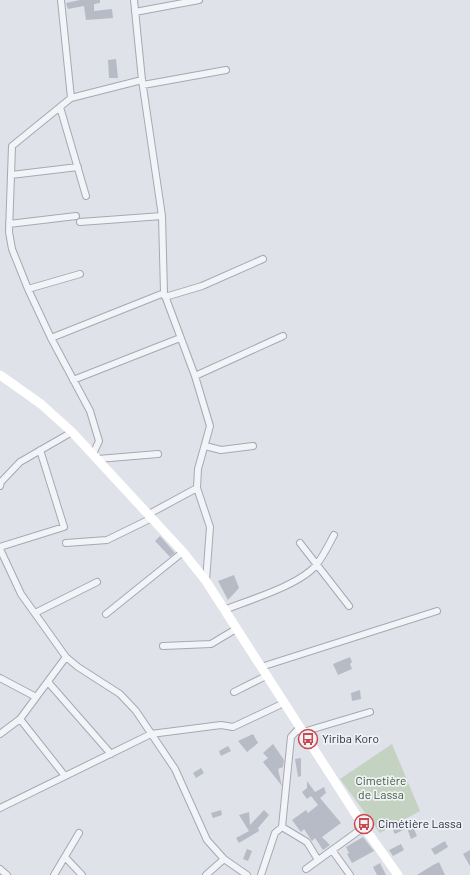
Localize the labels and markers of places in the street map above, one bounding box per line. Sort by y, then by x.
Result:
bus stop icon: Yiriba Koro [297,728,319,750]
place label: Yiriba Koro [322,731,379,745]
bus stop icon: Cimétière Lassa [353,813,375,835]
place label: Cimétière Lassa [378,816,462,830]

